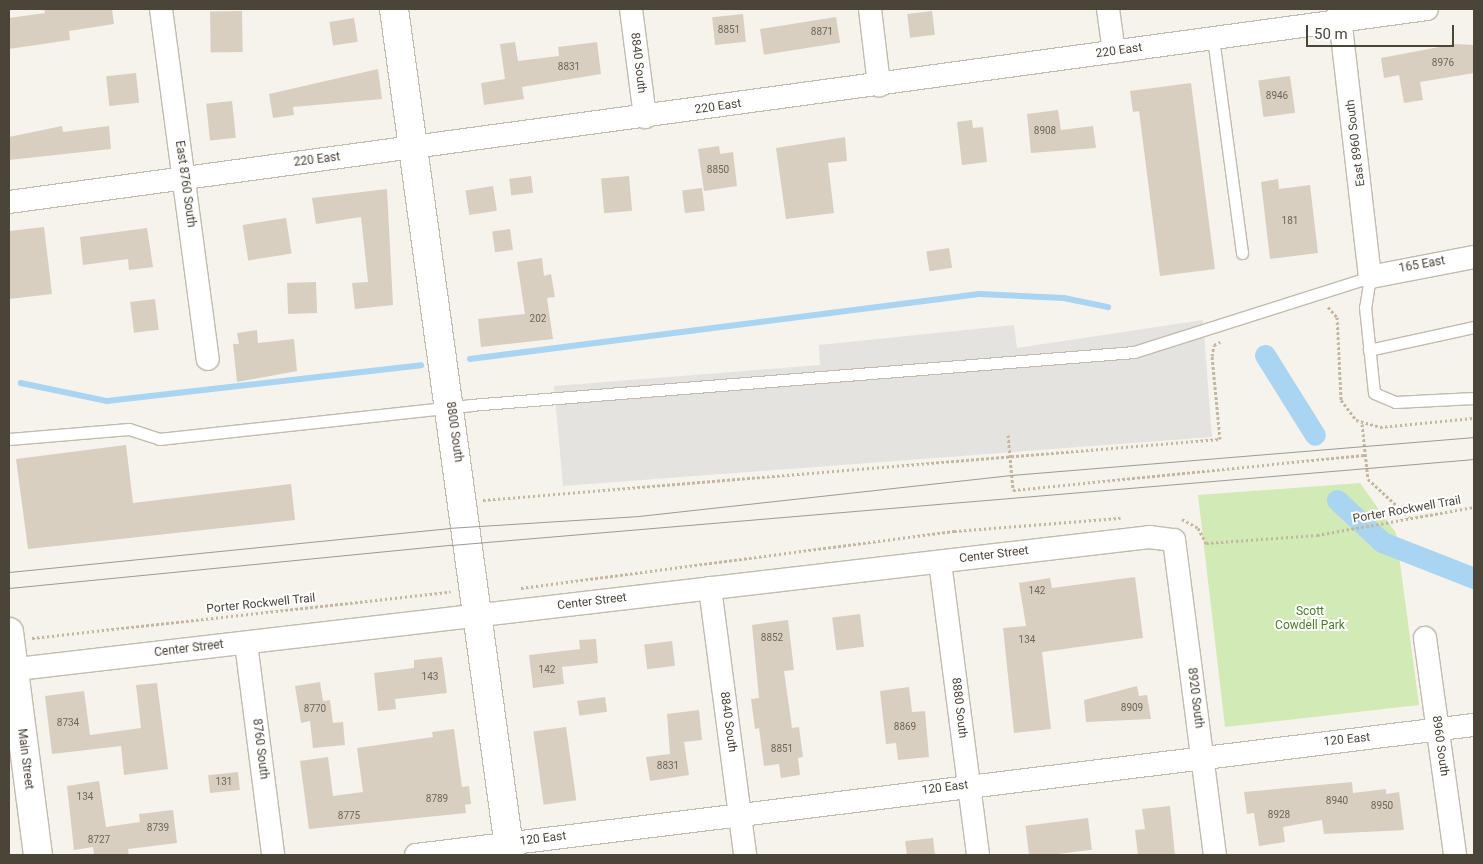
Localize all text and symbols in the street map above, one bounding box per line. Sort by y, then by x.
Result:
scale bar [1308,15,1456,47]
house number: 8851 [718,24,740,36]
text: 50 m [1314,25,1348,43]
house number: 8871 [811,26,833,38]
street label: 8840 South [627,32,649,94]
street label: 220 East [1095,41,1143,61]
house number: 8976 [1432,57,1454,69]
house number: 8831 [558,61,580,73]
house number: 8946 [1266,90,1288,102]
street label: 220 East [694,97,742,117]
street label: East 8960 South [1344,99,1368,187]
house number: 8908 [1034,125,1056,137]
street label: East 8760 South [172,140,198,228]
street label: 220 East [293,150,341,170]
house number: 8850 [707,164,729,176]
house number: 181 [1282,215,1298,227]
street label: 165 East [1398,254,1446,276]
house number: 202 [530,313,546,325]
street label: 8800 South [443,401,465,463]
street label: Porter Rockwell Trail [1352,493,1462,527]
street label: Center Street [958,544,1030,566]
house number: 142 [1029,585,1045,597]
street label: Porter Rockwell Trail [206,591,316,617]
street label: Center Street [556,591,628,613]
park label: Scott Cowdell Park [1275,605,1345,633]
house number: 8852 [761,632,783,644]
house number: 134 [1019,634,1035,646]
street label: Center Street [153,638,225,660]
house number: 142 [539,664,555,676]
street label: 8920 South [1184,667,1206,729]
house number: 143 [422,671,438,683]
street label: 8880 South [948,677,970,739]
street label: 8840 South [717,691,739,753]
house number: 8909 [1121,702,1143,714]
house number: 8770 [304,703,326,715]
street label: 8960 South [1429,715,1451,777]
house number: 8734 [57,717,79,729]
street label: 8760 South [249,718,271,780]
house number: 8869 [894,721,916,733]
street label: Main Street [14,728,36,790]
street label: 120 East [1323,730,1371,750]
house number: 8851 [771,743,793,755]
house number: 8831 [657,760,679,772]
house number: 131 [216,776,232,788]
street label: 120 East [921,778,969,798]
house number: 134 [77,791,93,803]
house number: 8789 [426,793,448,805]
house number: 8940 [1326,795,1348,807]
house number: 8950 [1371,800,1393,812]
house number: 8928 [1268,809,1290,821]
house number: 8775 [338,810,360,822]
house number: 8739 [147,822,169,834]
street label: 120 East [519,829,567,849]
house number: 8727 [88,834,110,846]

